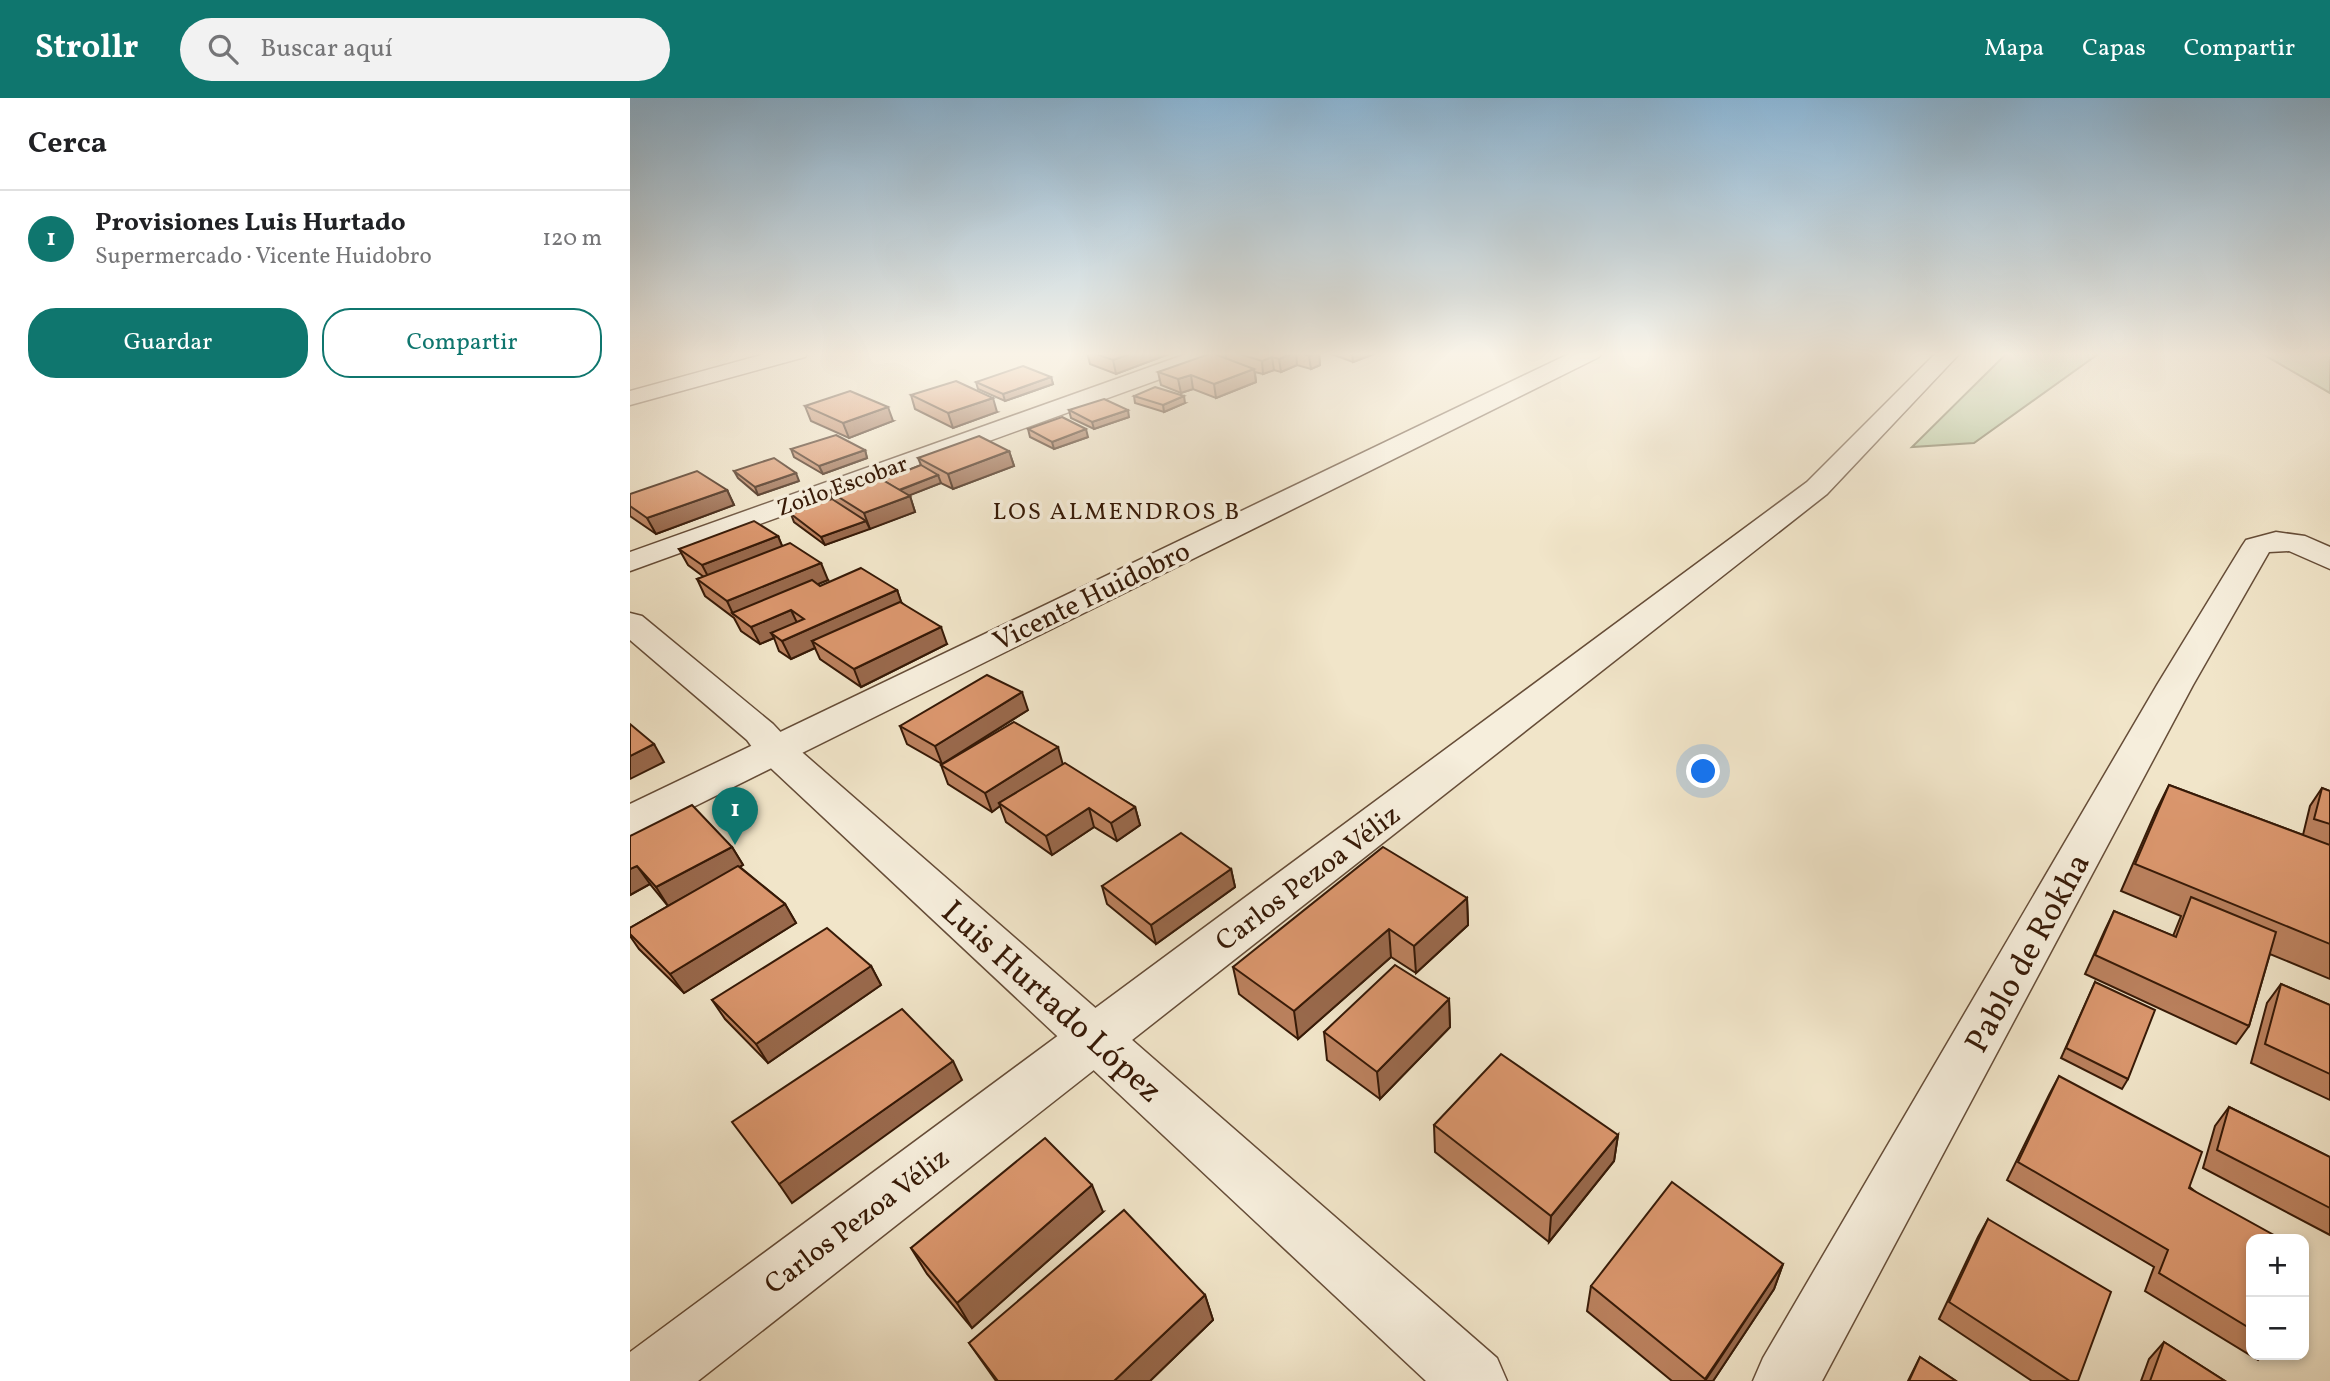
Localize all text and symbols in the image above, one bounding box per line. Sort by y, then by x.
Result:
search box [180,18,670,81]
text: Strollr [35,26,138,72]
icon: search [204,30,242,68]
text: Buscar aquí [260,31,393,67]
text: Mapa [1984,32,2044,66]
text: Capas [2082,32,2146,66]
text: Compartir [2184,32,2295,66]
text: Cerca [28,123,107,165]
text: Provisiones Luis Hurtado [95,205,406,241]
text: 1 [46,223,56,255]
text: 120 m [542,223,602,255]
text: Supermercado · Vicente Huidobro [95,241,432,273]
button: Guardar [28,308,308,378]
button: Compartir [322,308,602,378]
street label: Zoilo Escobar [773,448,913,525]
district label: LOS ALMENDROS B [993,496,1241,530]
street label: Vicente Huidobro [987,533,1197,662]
your location [1686,754,1720,788]
pin: 1 [712,787,758,845]
street label: Carlos Pezoa Véliz [1208,797,1409,961]
street label: Pablo de Rokha [1956,846,2103,1062]
street label: Luis Hurtado López [930,891,1171,1115]
street label: Carlos Pezoa Véliz [757,1140,958,1304]
map controls [2246,1234,2309,1360]
button: + [2246,1234,2309,1297]
button: − [2246,1297,2309,1360]

